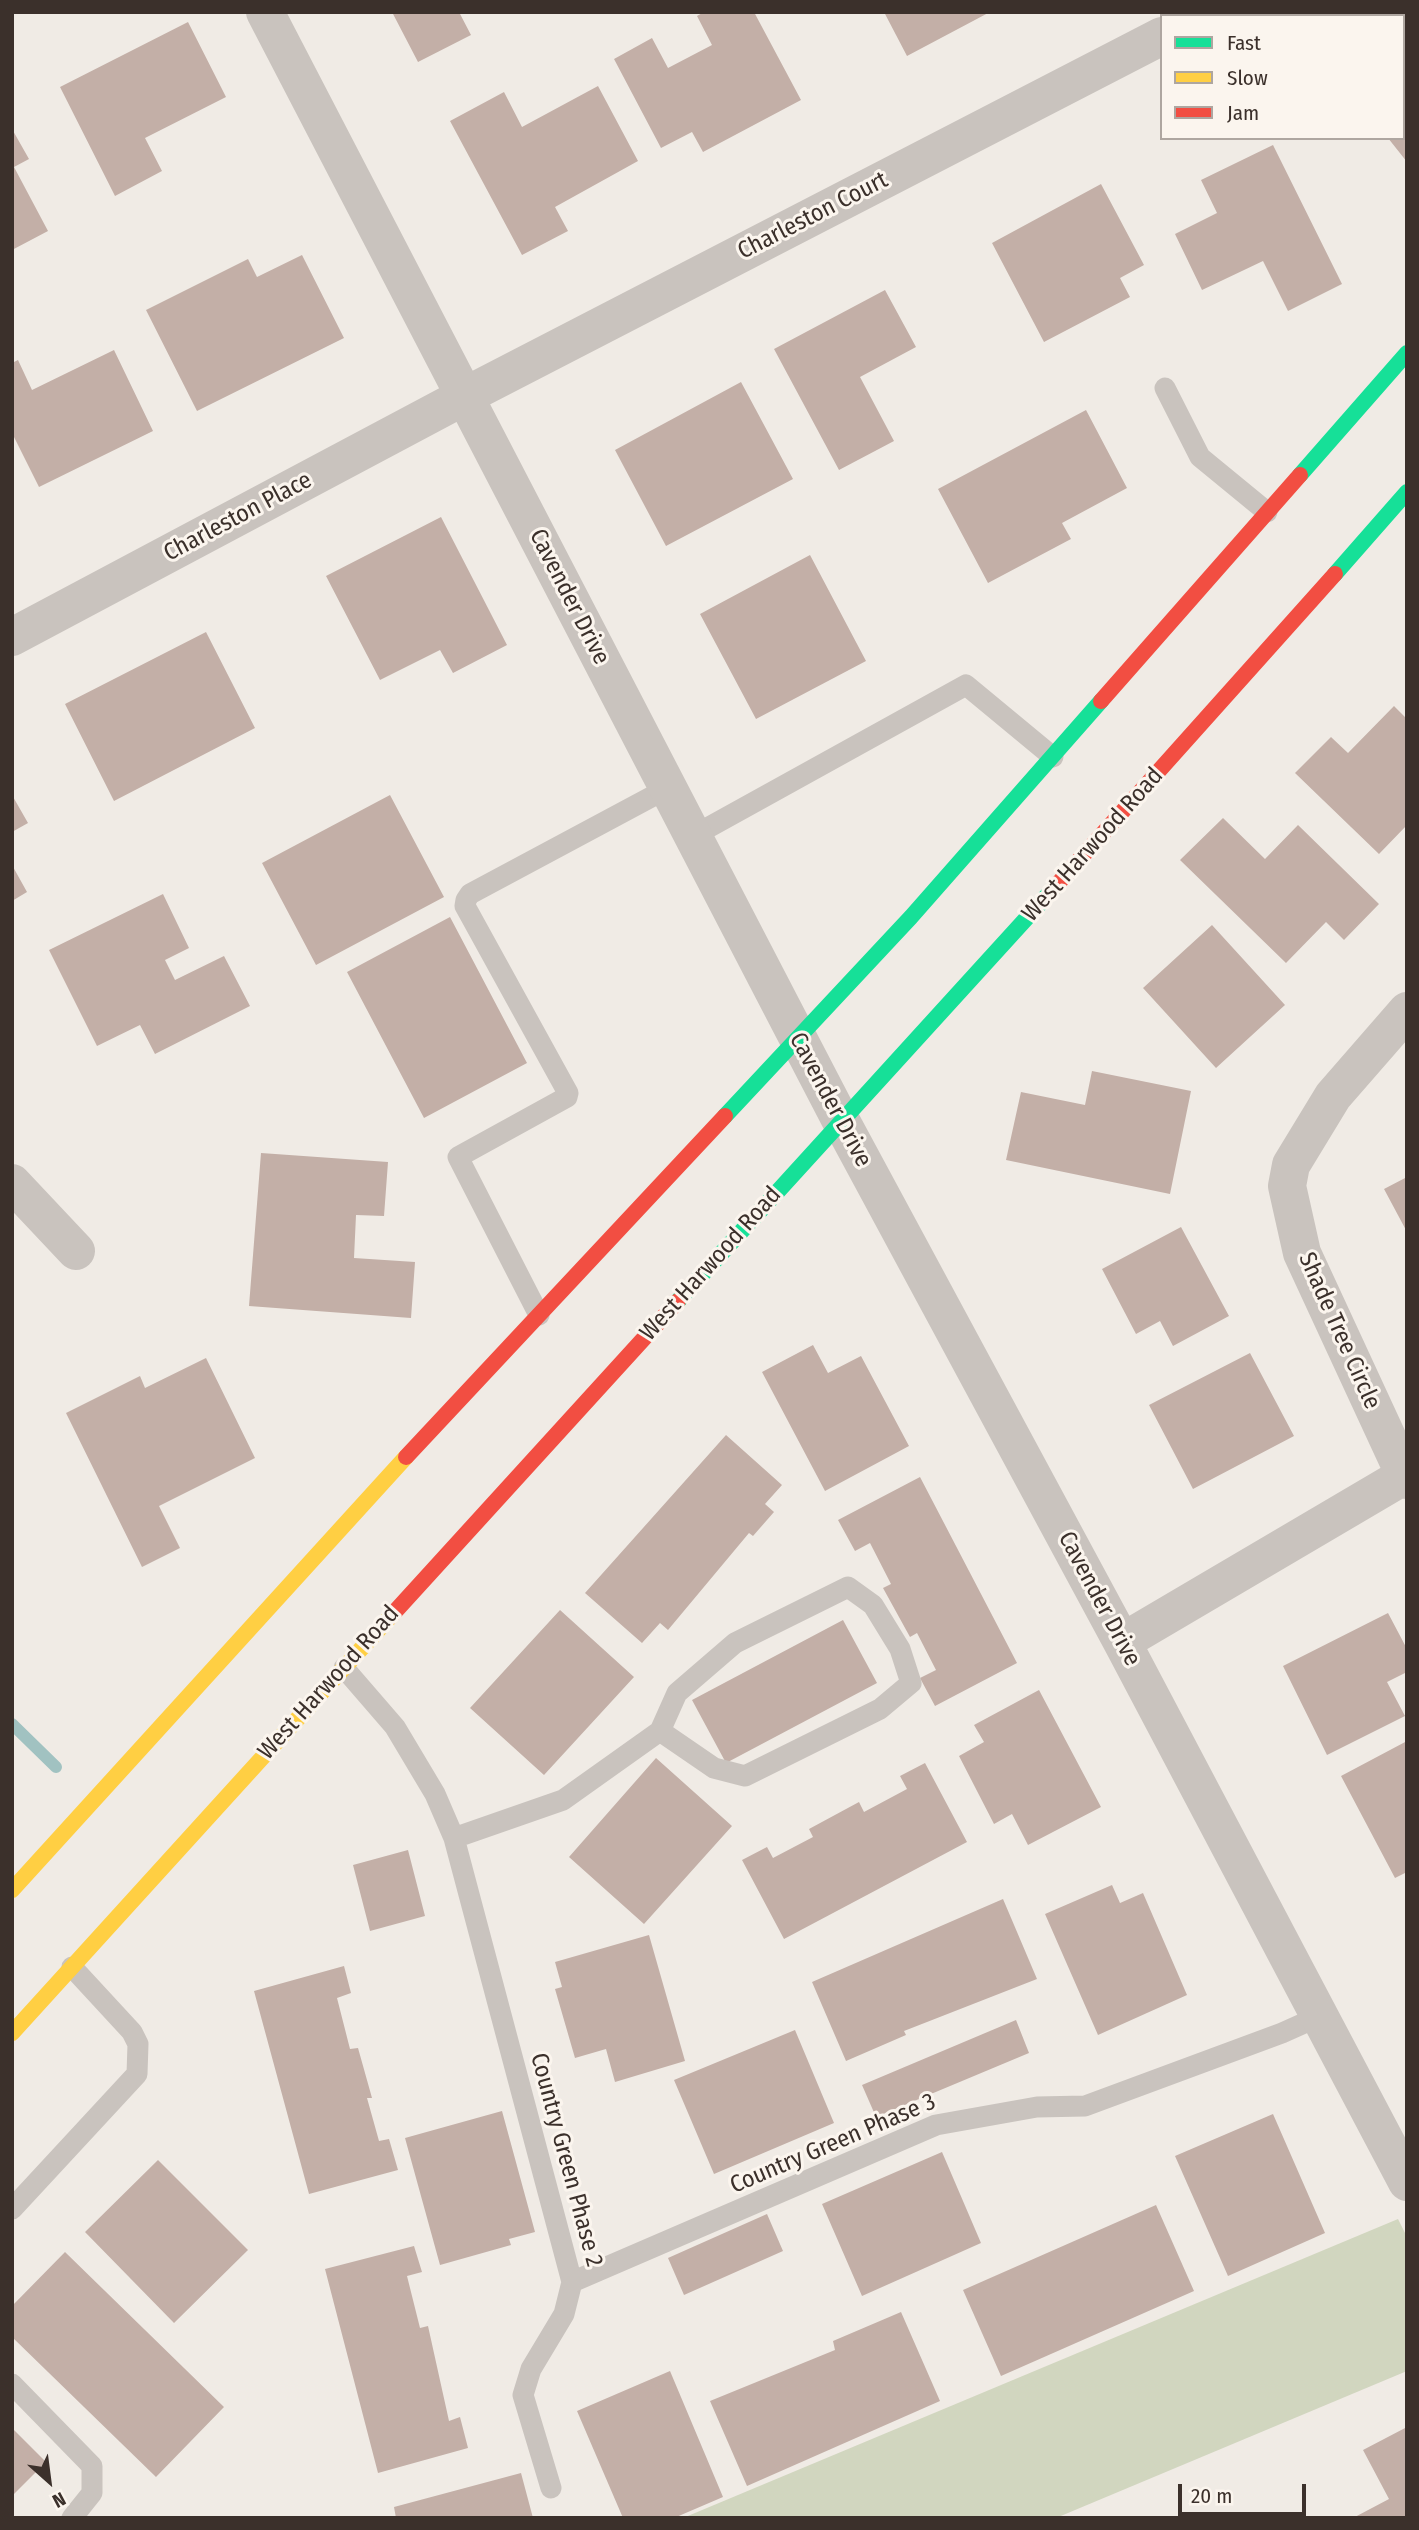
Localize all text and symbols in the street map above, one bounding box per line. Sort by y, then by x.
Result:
legend [1160,14,1405,140]
text: Fast [1227,30,1261,56]
text: Slow [1227,65,1268,91]
text: Jam [1227,100,1259,126]
street label: Charleston Court [733,166,893,266]
street label: Charleston Place [159,466,317,568]
street label: Cavender Drive [523,525,615,669]
street label: West Harwood Road [1016,762,1170,928]
street label: Cavender Drive [783,1028,877,1172]
street label: West Harwood Road [634,1181,788,1347]
street label: Shade Tree Circle [1292,1248,1386,1414]
street label: Cavender Drive [1052,1527,1146,1671]
street label: West Harwood Road [252,1600,406,1766]
street label: Country Green Phase 2 [524,2050,608,2270]
street label: Country Green Phase 3 [726,2088,940,2200]
north arrow [14,2446,84,2516]
scale bar [1181,2470,1309,2514]
text: 20 m [1191,2483,1232,2509]
text: N [49,2487,70,2513]

